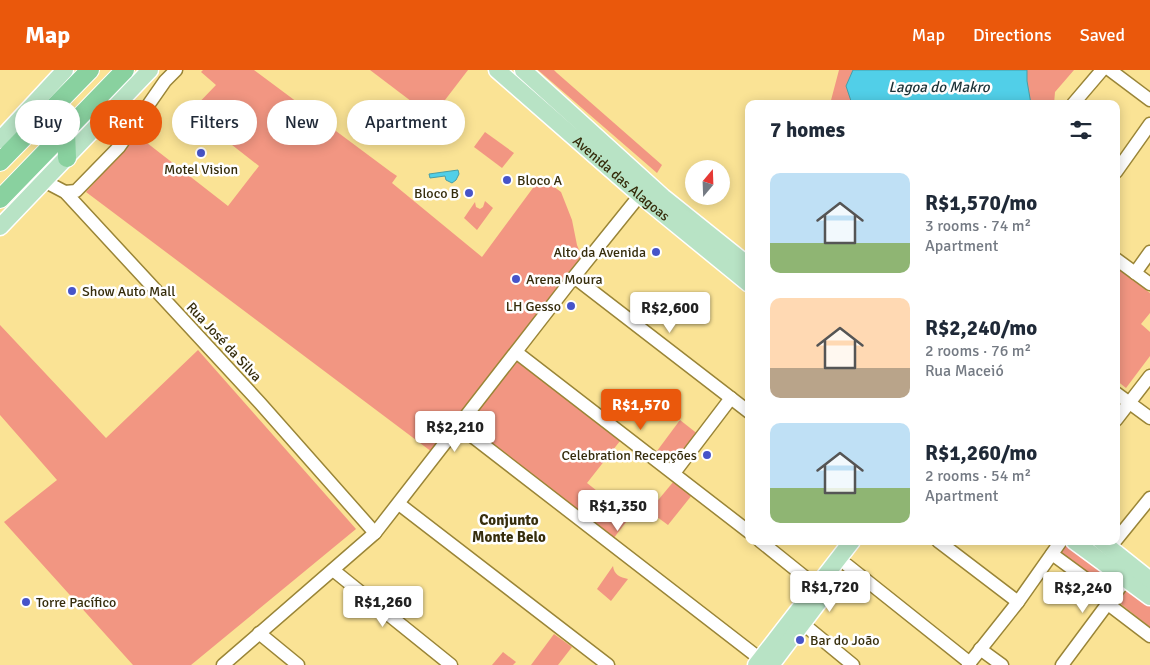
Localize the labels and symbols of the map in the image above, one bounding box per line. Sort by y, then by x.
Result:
water label: Lagoa do Makro [888,78,991,96]
street label: Avenida das Alagoas [570,132,673,224]
marker: Motel Vision [195,147,207,159]
north arrow [685,160,730,205]
place label: Motel Vision [164,161,238,178]
place label: Bloco A [517,172,563,189]
marker: Bloco A [501,174,513,186]
place label: Bloco B [414,185,459,202]
marker: Bloco B [463,187,475,199]
place label: Alto da Avenida [553,244,646,261]
marker: Alto da Avenida [650,246,662,258]
place label: Arena Moura [526,271,603,288]
marker: Arena Moura [510,273,522,285]
place label: Show Auto Mall [82,283,175,300]
marker: Show Auto Mall [66,285,78,297]
pin: R$2,600 [624,292,716,334]
place label: LH Gesso [506,298,561,315]
street label: Rua José da Silva [183,299,265,385]
marker: LH Gesso [565,300,577,312]
pin: R$1,570 [595,388,687,431]
pin: R$2,210 [409,410,501,453]
place label: Celebration Recepções [561,447,697,464]
marker: Celebration Recepções [701,449,713,461]
pin: R$1,350 [572,490,664,532]
district label: Conjunto Monte Belo [472,511,546,546]
pin: R$1,720 [784,570,876,613]
pin: R$2,240 [1037,572,1129,614]
pin: R$1,260 [337,586,429,628]
place label: Torre Pacífico [36,594,116,611]
marker: Torre Pacífico [20,596,32,608]
place label: Bar do João [810,632,879,649]
marker: Bar do João [794,634,806,646]

